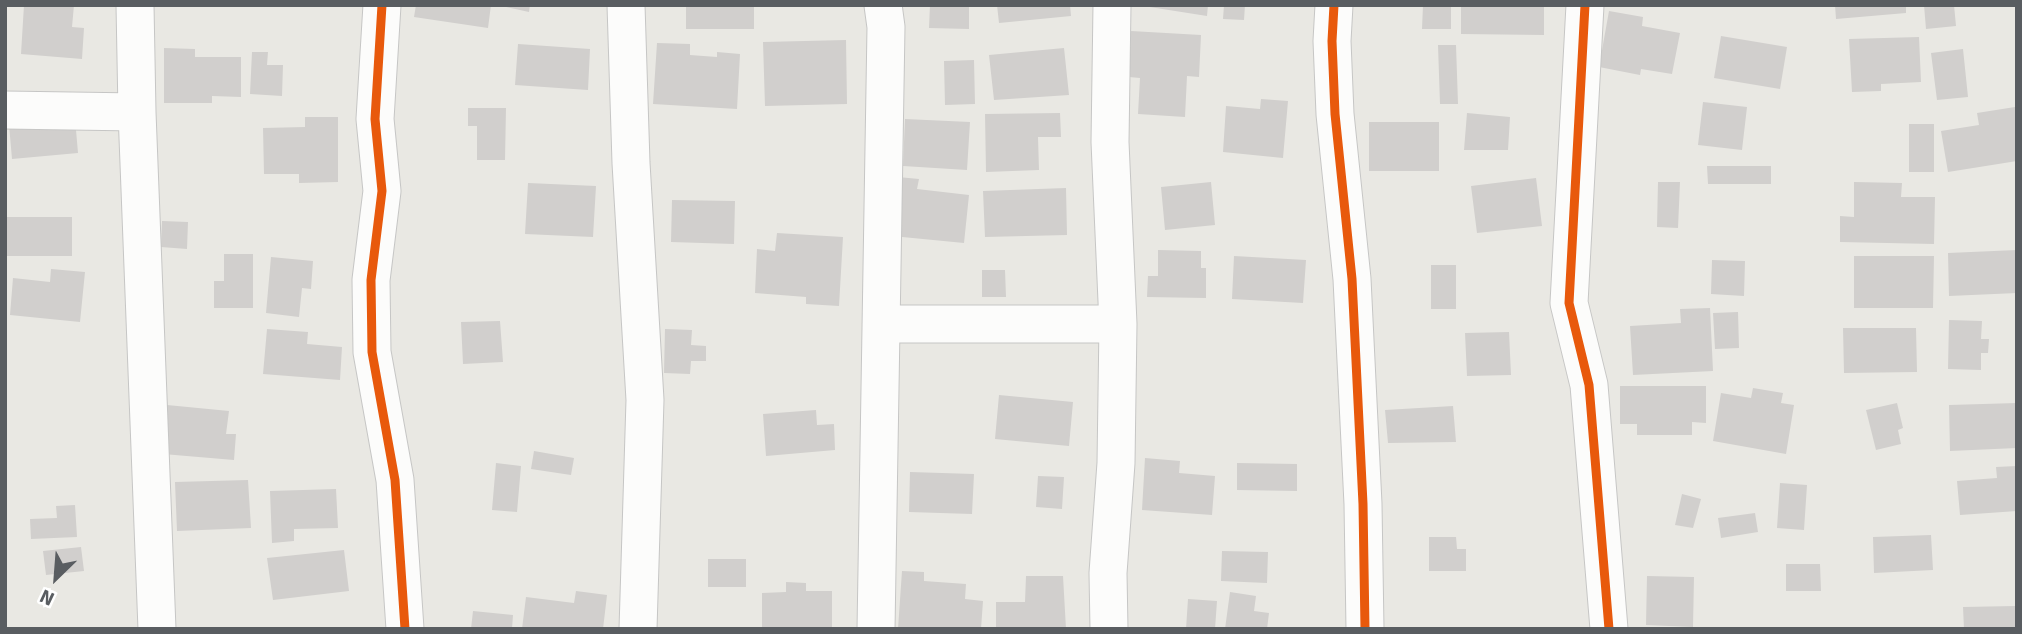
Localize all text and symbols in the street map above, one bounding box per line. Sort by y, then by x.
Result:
north arrow [21,543,91,613]
text: N [36,583,58,611]

